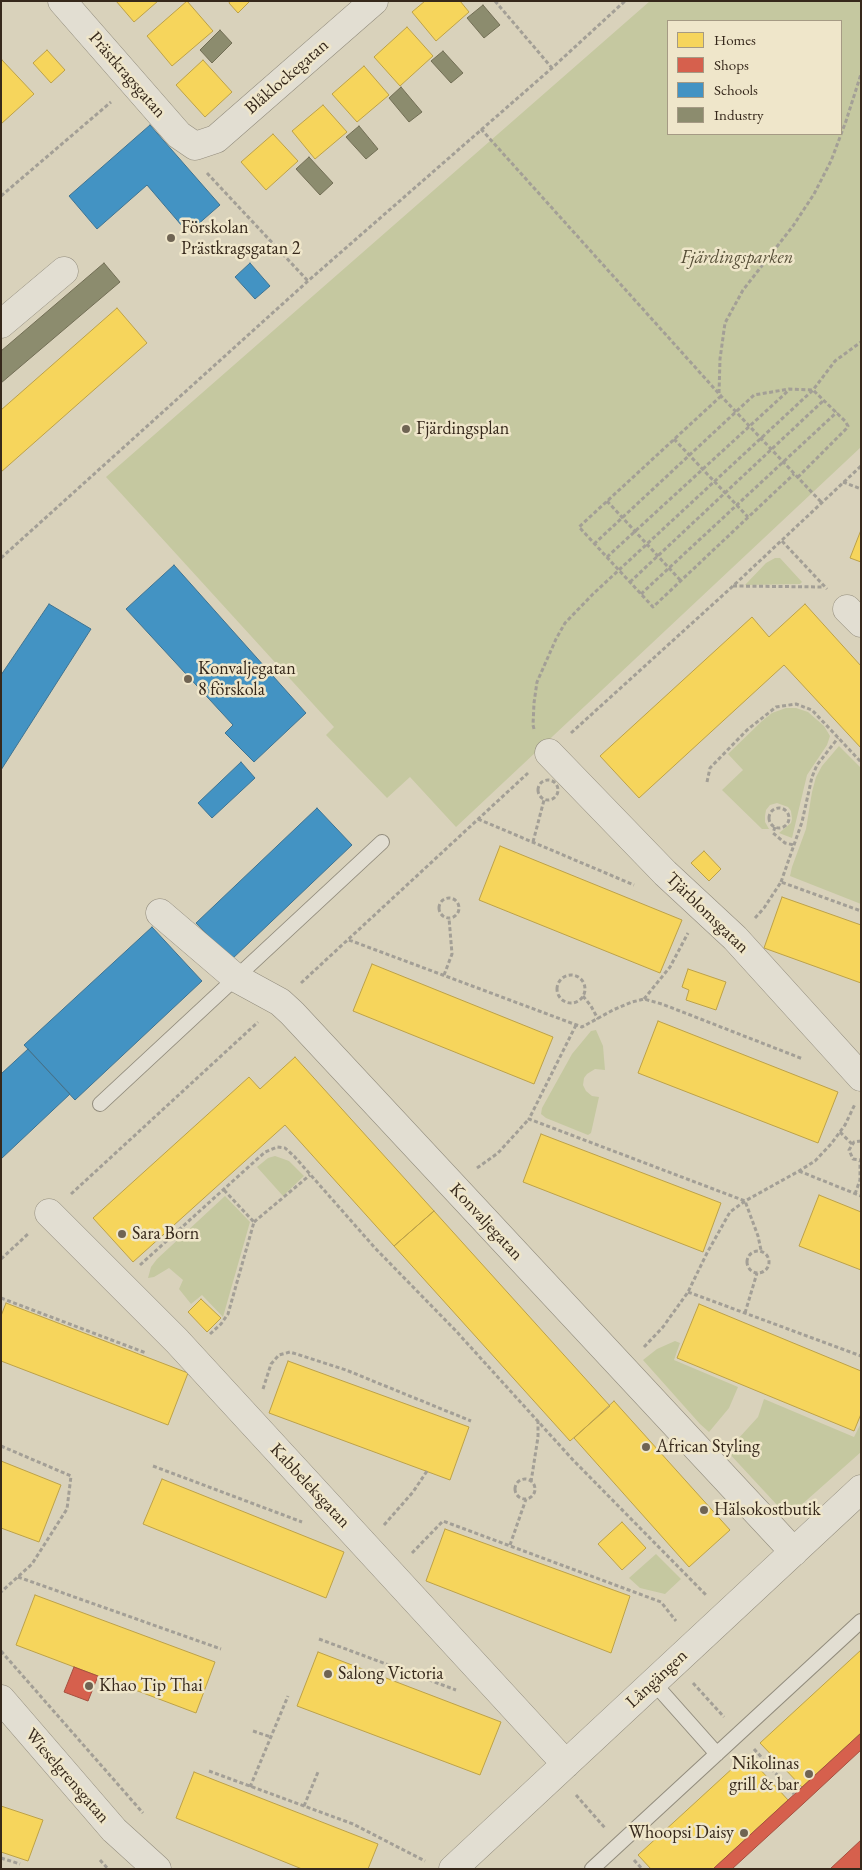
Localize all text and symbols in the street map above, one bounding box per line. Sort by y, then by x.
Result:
legend [667,20,842,135]
street label: Prästkragsgatan [84,27,170,123]
text: Homes [714,30,756,49]
street label: Blåklockegatan [241,35,333,119]
text: Shops [714,55,749,74]
text: Schools [714,80,758,99]
text: Industry [714,105,764,124]
place label: Förskolan Prästkragsgatan 2 [181,217,300,260]
marker: Förskolan Prästkragsgatan 2 [165,232,177,244]
park label: Fjärdingsparken [681,247,793,269]
place label: Fjärdingsplan [416,418,509,440]
marker: Fjärdingsplan [400,423,412,435]
place label: Konvaljegatan 8 förskola [198,658,296,701]
marker: Konvaljegatan 8 förskola [182,673,194,685]
street label: Tjärblomsgatan [661,868,753,958]
street label: Konvaljegatan [445,1179,527,1265]
place label: Sara Born [132,1223,199,1245]
marker: Sara Born [116,1228,128,1240]
place label: African Styling [656,1436,760,1458]
street label: Kabbeleksgatan [265,1439,355,1533]
marker: African Styling [640,1441,652,1453]
place label: Hälsokostbutik [714,1499,821,1521]
marker: Hälsokostbutik [698,1504,710,1516]
street label: Långängen [622,1645,692,1713]
place label: Salong Victoria [338,1663,443,1685]
marker: Salong Victoria [322,1668,334,1680]
place label: Khao Tip Thai [99,1675,203,1697]
marker: Khao Tip Thai [83,1680,95,1692]
street label: Wieselgrensgatan [20,1724,114,1828]
place label: Nikolinas grill & bar [729,1753,799,1796]
marker: Nikolinas grill & bar [803,1768,815,1780]
place label: Whoopsi Daisy [629,1822,734,1844]
marker: Whoopsi Daisy [738,1827,750,1839]

